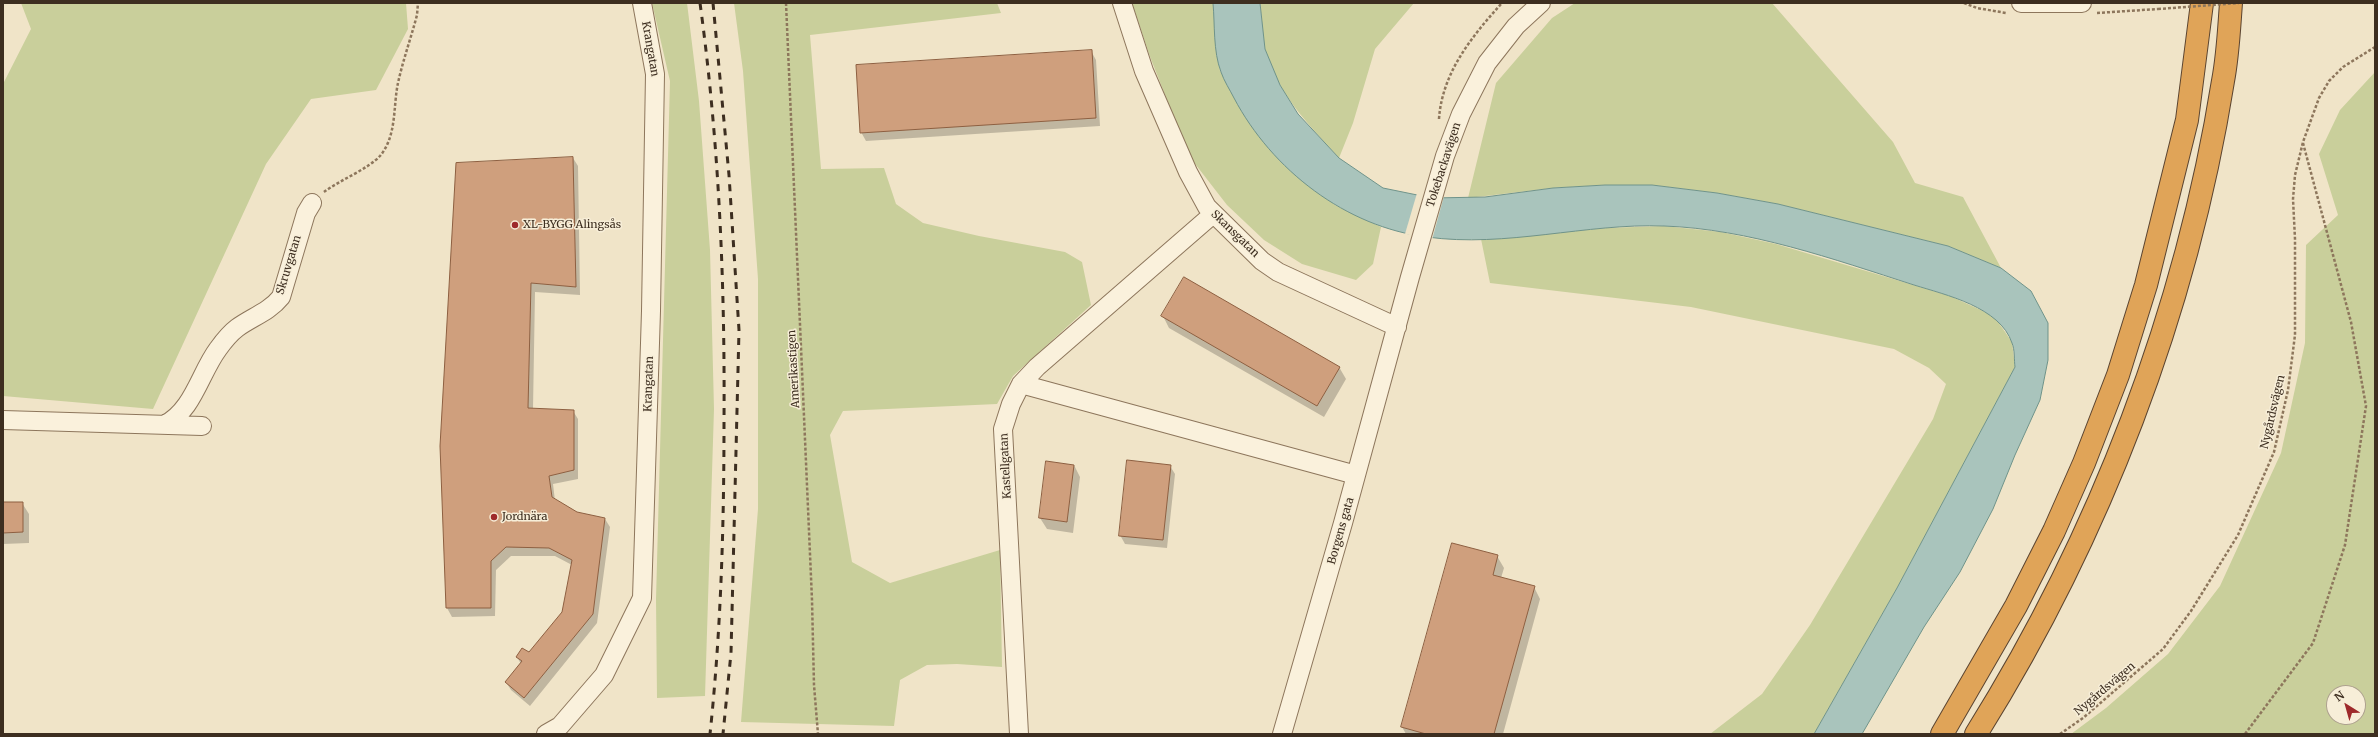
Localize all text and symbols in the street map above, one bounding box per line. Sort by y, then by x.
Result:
street label: Krangatan [639,20,661,78]
street label: Tokebackavägen [1424,121,1464,209]
street label: Skansgatan [1208,208,1262,260]
place label: XL-BYGG Alingsås [523,218,621,232]
marker: XL-BYGG Alingsås [510,220,520,230]
street label: Skruvgatan [274,234,304,296]
street label: Amerikastigen [785,329,803,409]
street label: Krangatan [641,356,657,412]
street label: Nygårdsvägen [2258,374,2288,450]
street label: Kastellgatan [998,433,1014,499]
street label: Borgens gata [1325,496,1357,566]
place label: Jordnära [502,510,547,524]
marker: Jordnära [489,512,499,522]
street label: Nygårdsvägen [2072,660,2138,718]
north arrow [2326,685,2366,725]
text: N [2332,688,2347,704]

